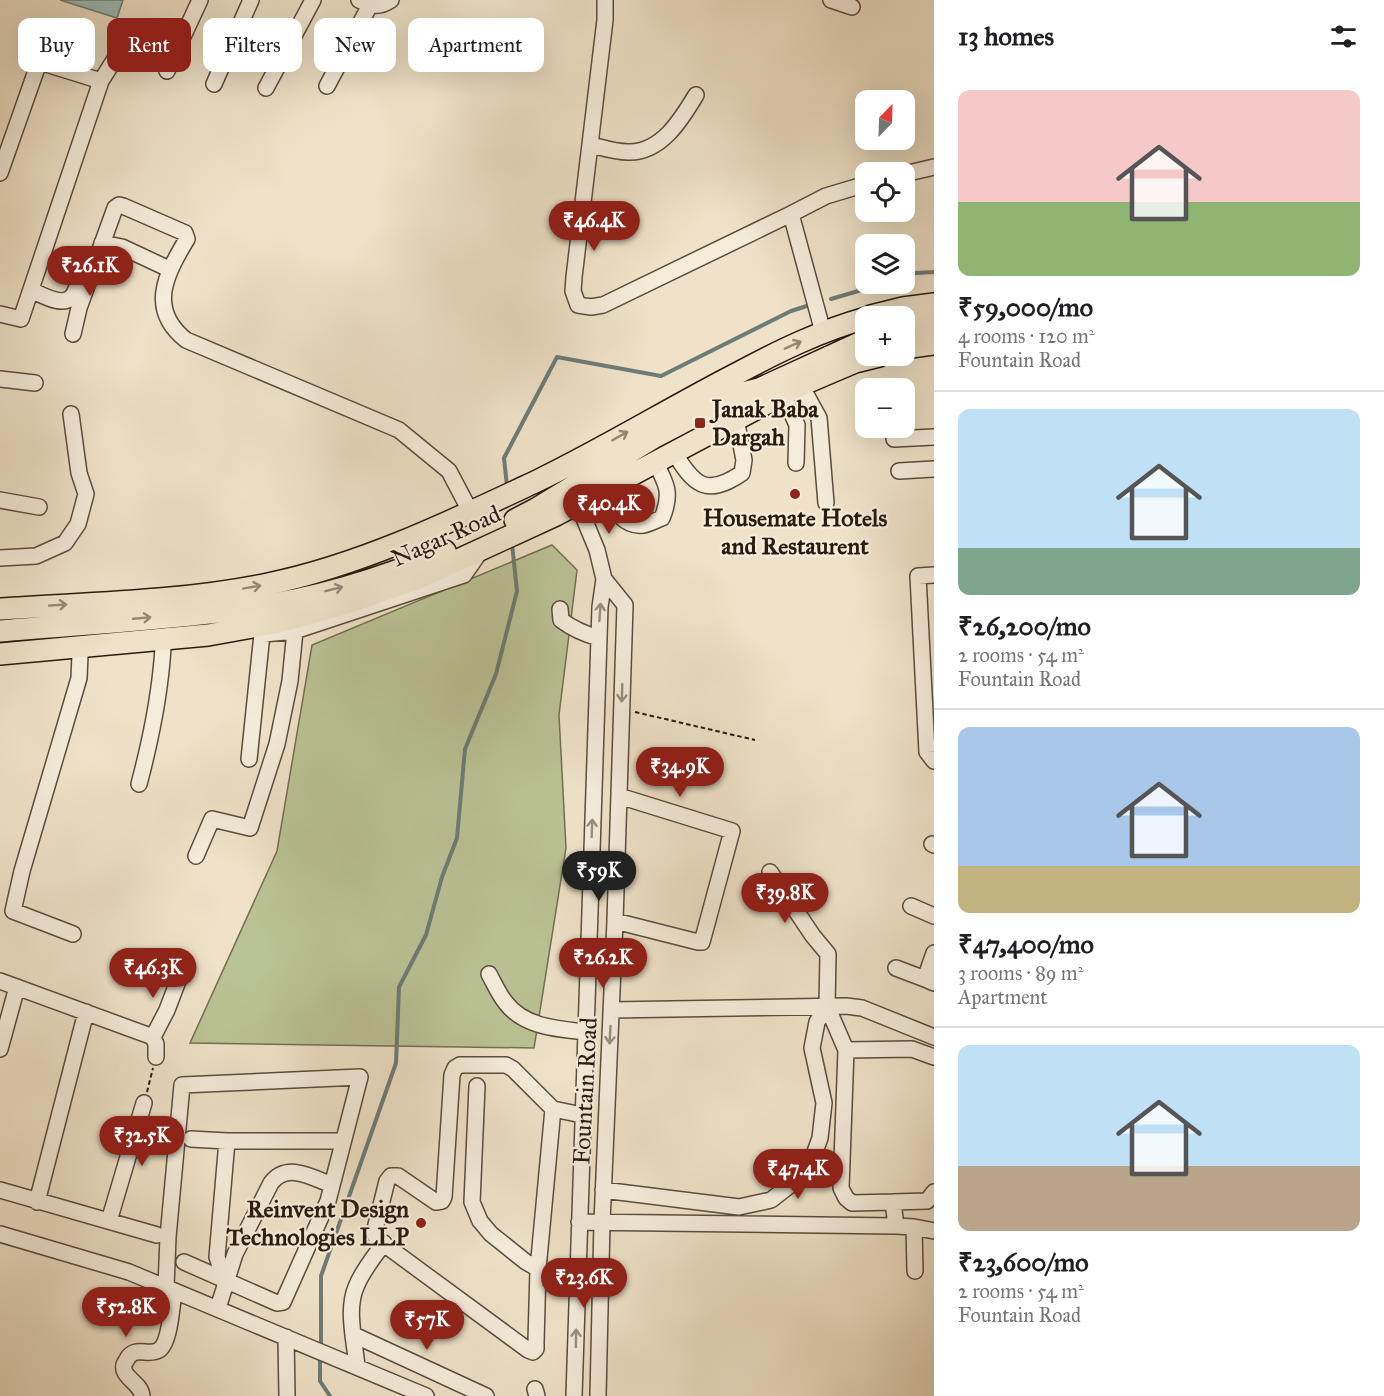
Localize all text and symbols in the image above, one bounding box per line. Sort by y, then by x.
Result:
chip: Buy [18,18,95,72]
chip: Rent [107,18,191,72]
chip: Filters [203,18,302,72]
chip: New [314,18,396,72]
chip: Apartment [408,18,544,72]
text: 13 homes [958,20,1054,52]
icon: filters [1327,20,1360,53]
north arrow [855,90,915,150]
map controls [855,90,915,438]
icon: home [1105,129,1213,237]
button: locate [855,162,915,222]
pin: ₹46.4K [545,201,643,252]
text: ₹46.4K [563,208,625,232]
button: layers [855,234,915,294]
pin: ₹26.1K [41,246,139,297]
text: ₹26.1K [61,253,119,277]
text: ₹59,000/mo [958,291,1093,323]
button: + [855,306,915,366]
text: 4 rooms · 120 m² [958,324,1095,348]
one-way arrow [783,339,801,350]
text: Fountain Road [958,348,1081,372]
button: − [855,378,915,438]
place label: Janak Baba Dargah [709,394,819,452]
marker: Janak Baba Dargah [693,416,707,430]
one-way arrow [611,430,629,441]
icon: home [1105,448,1213,556]
pin: ₹40.4K [560,484,658,535]
marker: Housemate Hotels and Restaurent [788,487,802,501]
text: ₹40.4K [577,491,641,515]
street label: Nagar Road [387,499,505,573]
place label: Housemate Hotels and Restaurent [703,503,888,561]
one-way arrow [242,581,262,592]
one-way arrow [325,583,344,595]
one-way arrow [48,599,68,610]
one-way arrow [595,602,606,622]
text: ₹26,200/mo [958,610,1091,642]
one-way arrow [131,612,151,623]
text: 2 rooms · 54 m² [958,643,1084,667]
text: Fountain Road [958,667,1081,691]
one-way arrow [616,683,628,703]
pin: ₹34.9K [631,747,729,798]
text: ₹34.9K [650,754,710,778]
icon: home [1105,766,1213,874]
one-way arrow [587,818,598,838]
pin: ₹59K [563,851,635,902]
text: ₹59K [576,858,622,882]
pin: ₹39.8K [736,873,834,924]
text: ₹39.8K [755,880,815,904]
text: ₹47,400/mo [958,928,1094,960]
pin: ₹26.2K [554,938,652,989]
text: ₹26.2K [573,945,633,969]
pin: ₹46.3K [104,948,202,999]
text: ₹46.3K [123,955,183,979]
text: 3 rooms · 89 m² [958,961,1083,985]
text: Apartment [958,985,1047,1009]
street label: Fountain Road [566,1017,604,1165]
one-way arrow [605,1024,616,1044]
icon: home [1105,1084,1213,1192]
pin: ₹32.5K [93,1116,191,1167]
text: ₹32.5K [113,1123,171,1147]
pin: ₹47.4K [749,1149,847,1200]
text: ₹47.4K [767,1156,829,1180]
place label: Reinvent Design Technologies LLP [225,1194,409,1252]
marker: Reinvent Design Technologies LLP [414,1216,428,1230]
text: ₹23,600/mo [958,1246,1088,1278]
pin: ₹23.6K [535,1258,633,1309]
text: ₹23.6K [555,1265,613,1289]
text: 2 rooms · 54 m² [958,1279,1084,1303]
pin: ₹52.8K [77,1287,175,1338]
text: ₹52.8K [96,1294,156,1318]
pin: ₹57K [391,1300,463,1351]
text: Fountain Road [958,1303,1081,1327]
text: ₹57K [404,1307,450,1331]
one-way arrow [570,1328,582,1348]

